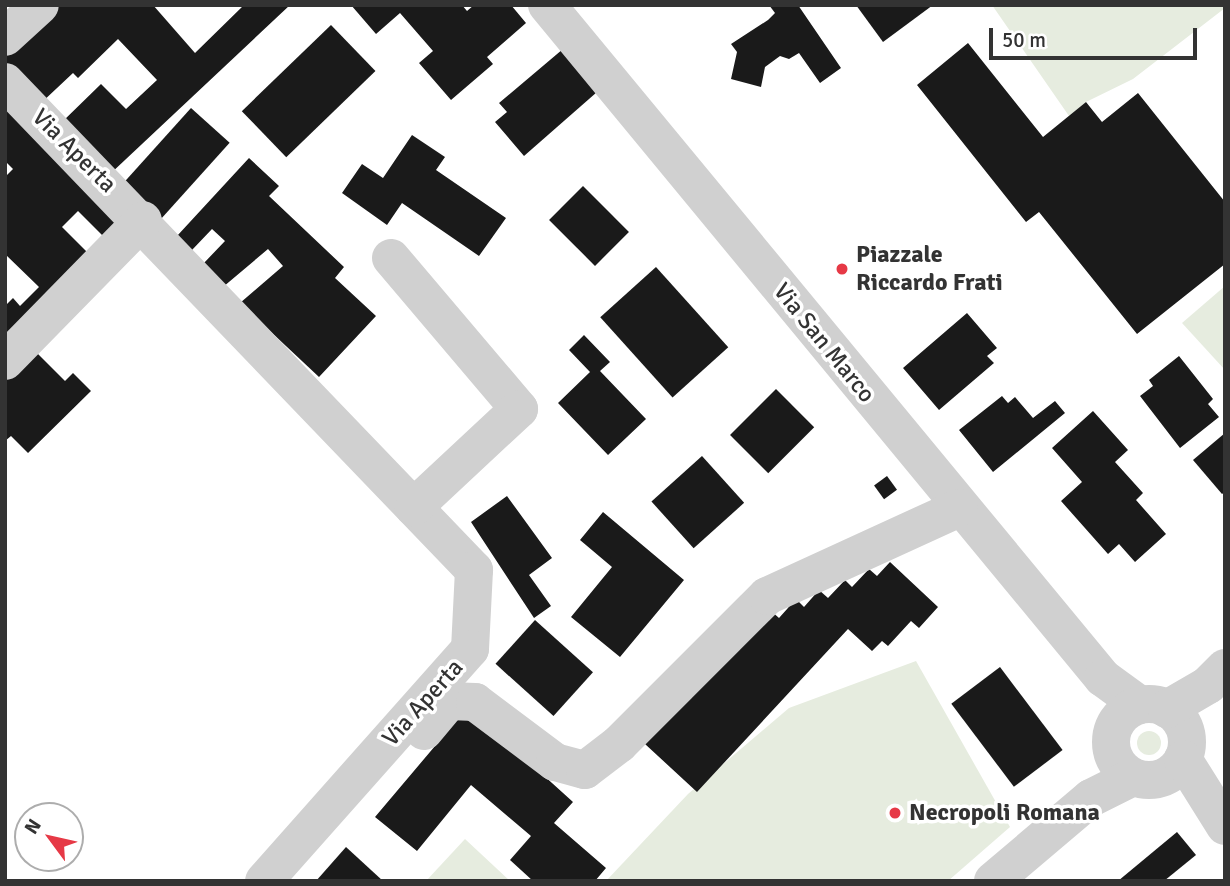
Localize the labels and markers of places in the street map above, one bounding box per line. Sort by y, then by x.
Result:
place label: Piazzale Riccardo Frati [856,241,1003,297]
marker: Piazzale Riccardo Frati [834,261,850,277]
place label: Necropoli Romana [909,799,1100,827]
marker: Necropoli Romana [887,805,903,821]

